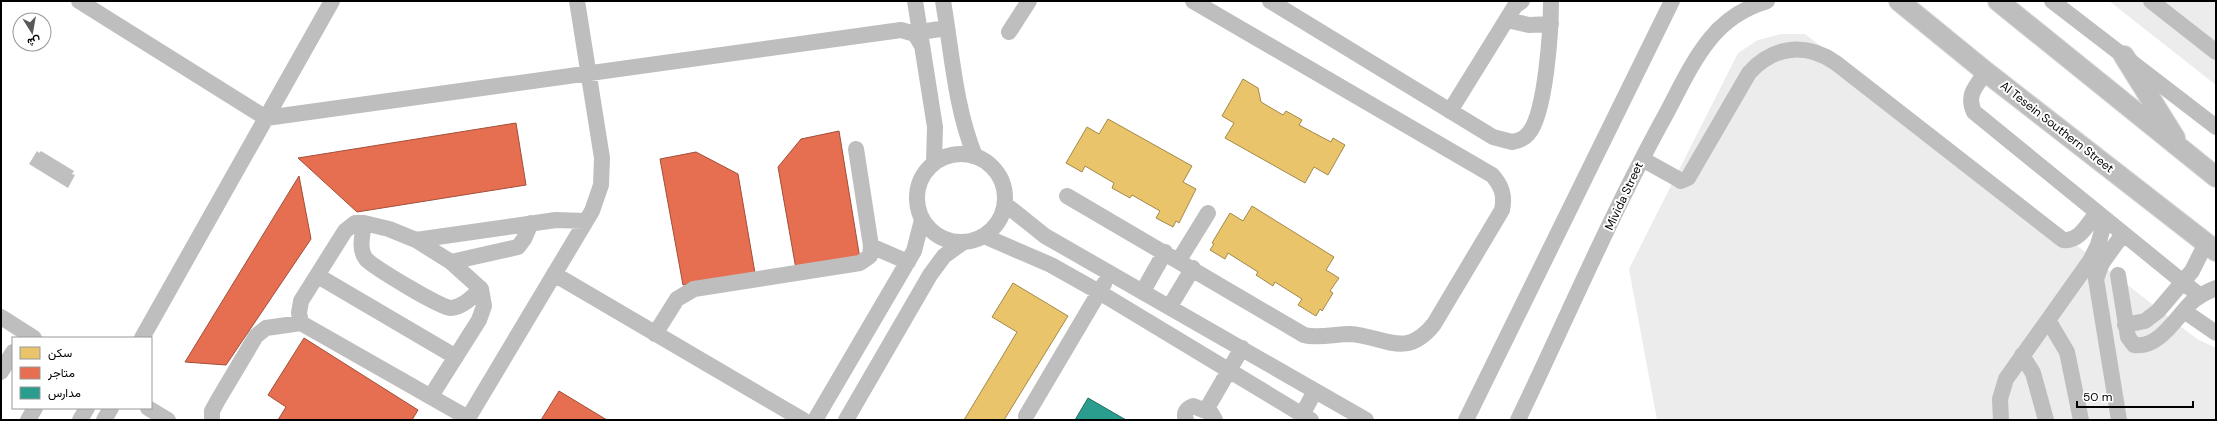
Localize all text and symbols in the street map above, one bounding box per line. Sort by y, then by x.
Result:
north arrow [12,12,52,52]
text: ش [26,34,42,50]
street label: Al Tesein Southern Street [1997,78,2117,177]
street label: Mivida Street [1601,159,1647,233]
legend [12,337,152,409]
text: سكن [48,345,72,361]
text: متاجر [47,365,75,381]
scale bar [2077,383,2193,409]
text: مدارس [48,385,81,401]
text: 50 m [2083,389,2112,405]

